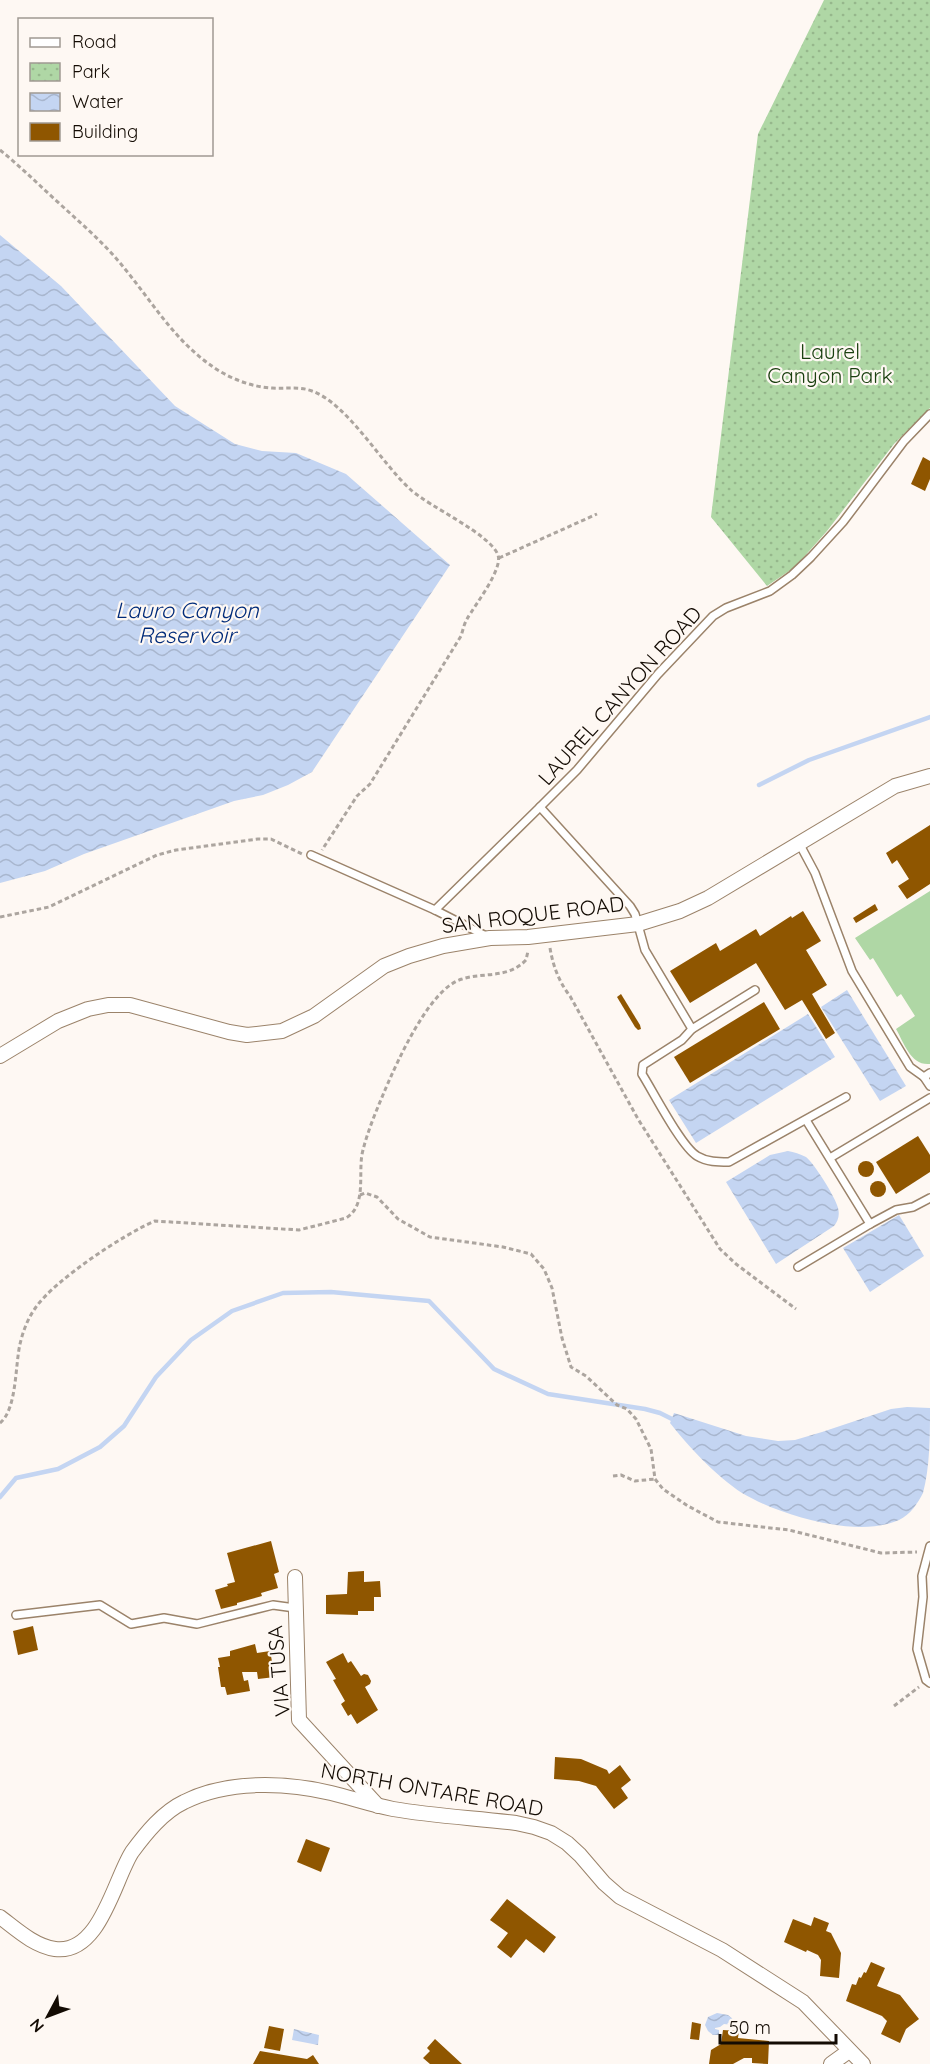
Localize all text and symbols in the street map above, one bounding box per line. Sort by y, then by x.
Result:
legend [18,18,213,156]
text: Road [72,30,117,53]
text: Park [72,60,110,83]
text: Water [72,90,123,113]
text: Building [72,120,138,143]
park label: Laurel Canyon Park [767,338,893,388]
water label: Lauro Canyon Reservoir [115,596,260,649]
street label: LAUREL CANYON ROAD [532,600,706,790]
street label: SAN ROQUE ROAD [440,890,626,938]
street label: VIA TUSA [261,1624,295,1718]
street label: NORTH ONTARE ROAD [319,1757,545,1821]
north arrow [18,1986,78,2046]
scale bar [720,2007,836,2045]
text: N [25,2015,48,2037]
text: 50 m [729,2016,771,2039]

